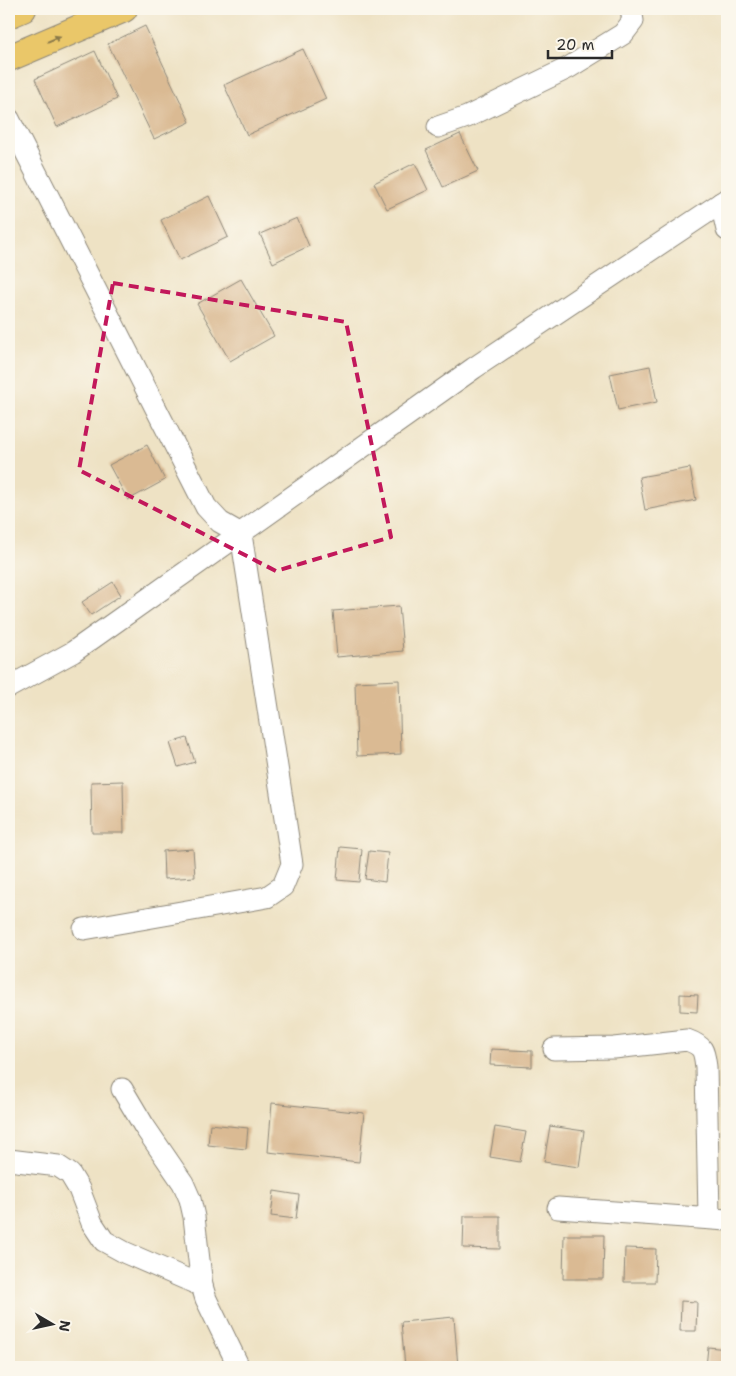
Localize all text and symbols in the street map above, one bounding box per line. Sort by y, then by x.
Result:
scale bar [548,28,612,60]
one-way arrow [47,34,61,42]
text: 20 m [556,35,595,55]
north arrow [28,1298,78,1348]
text: N [55,1319,75,1333]

